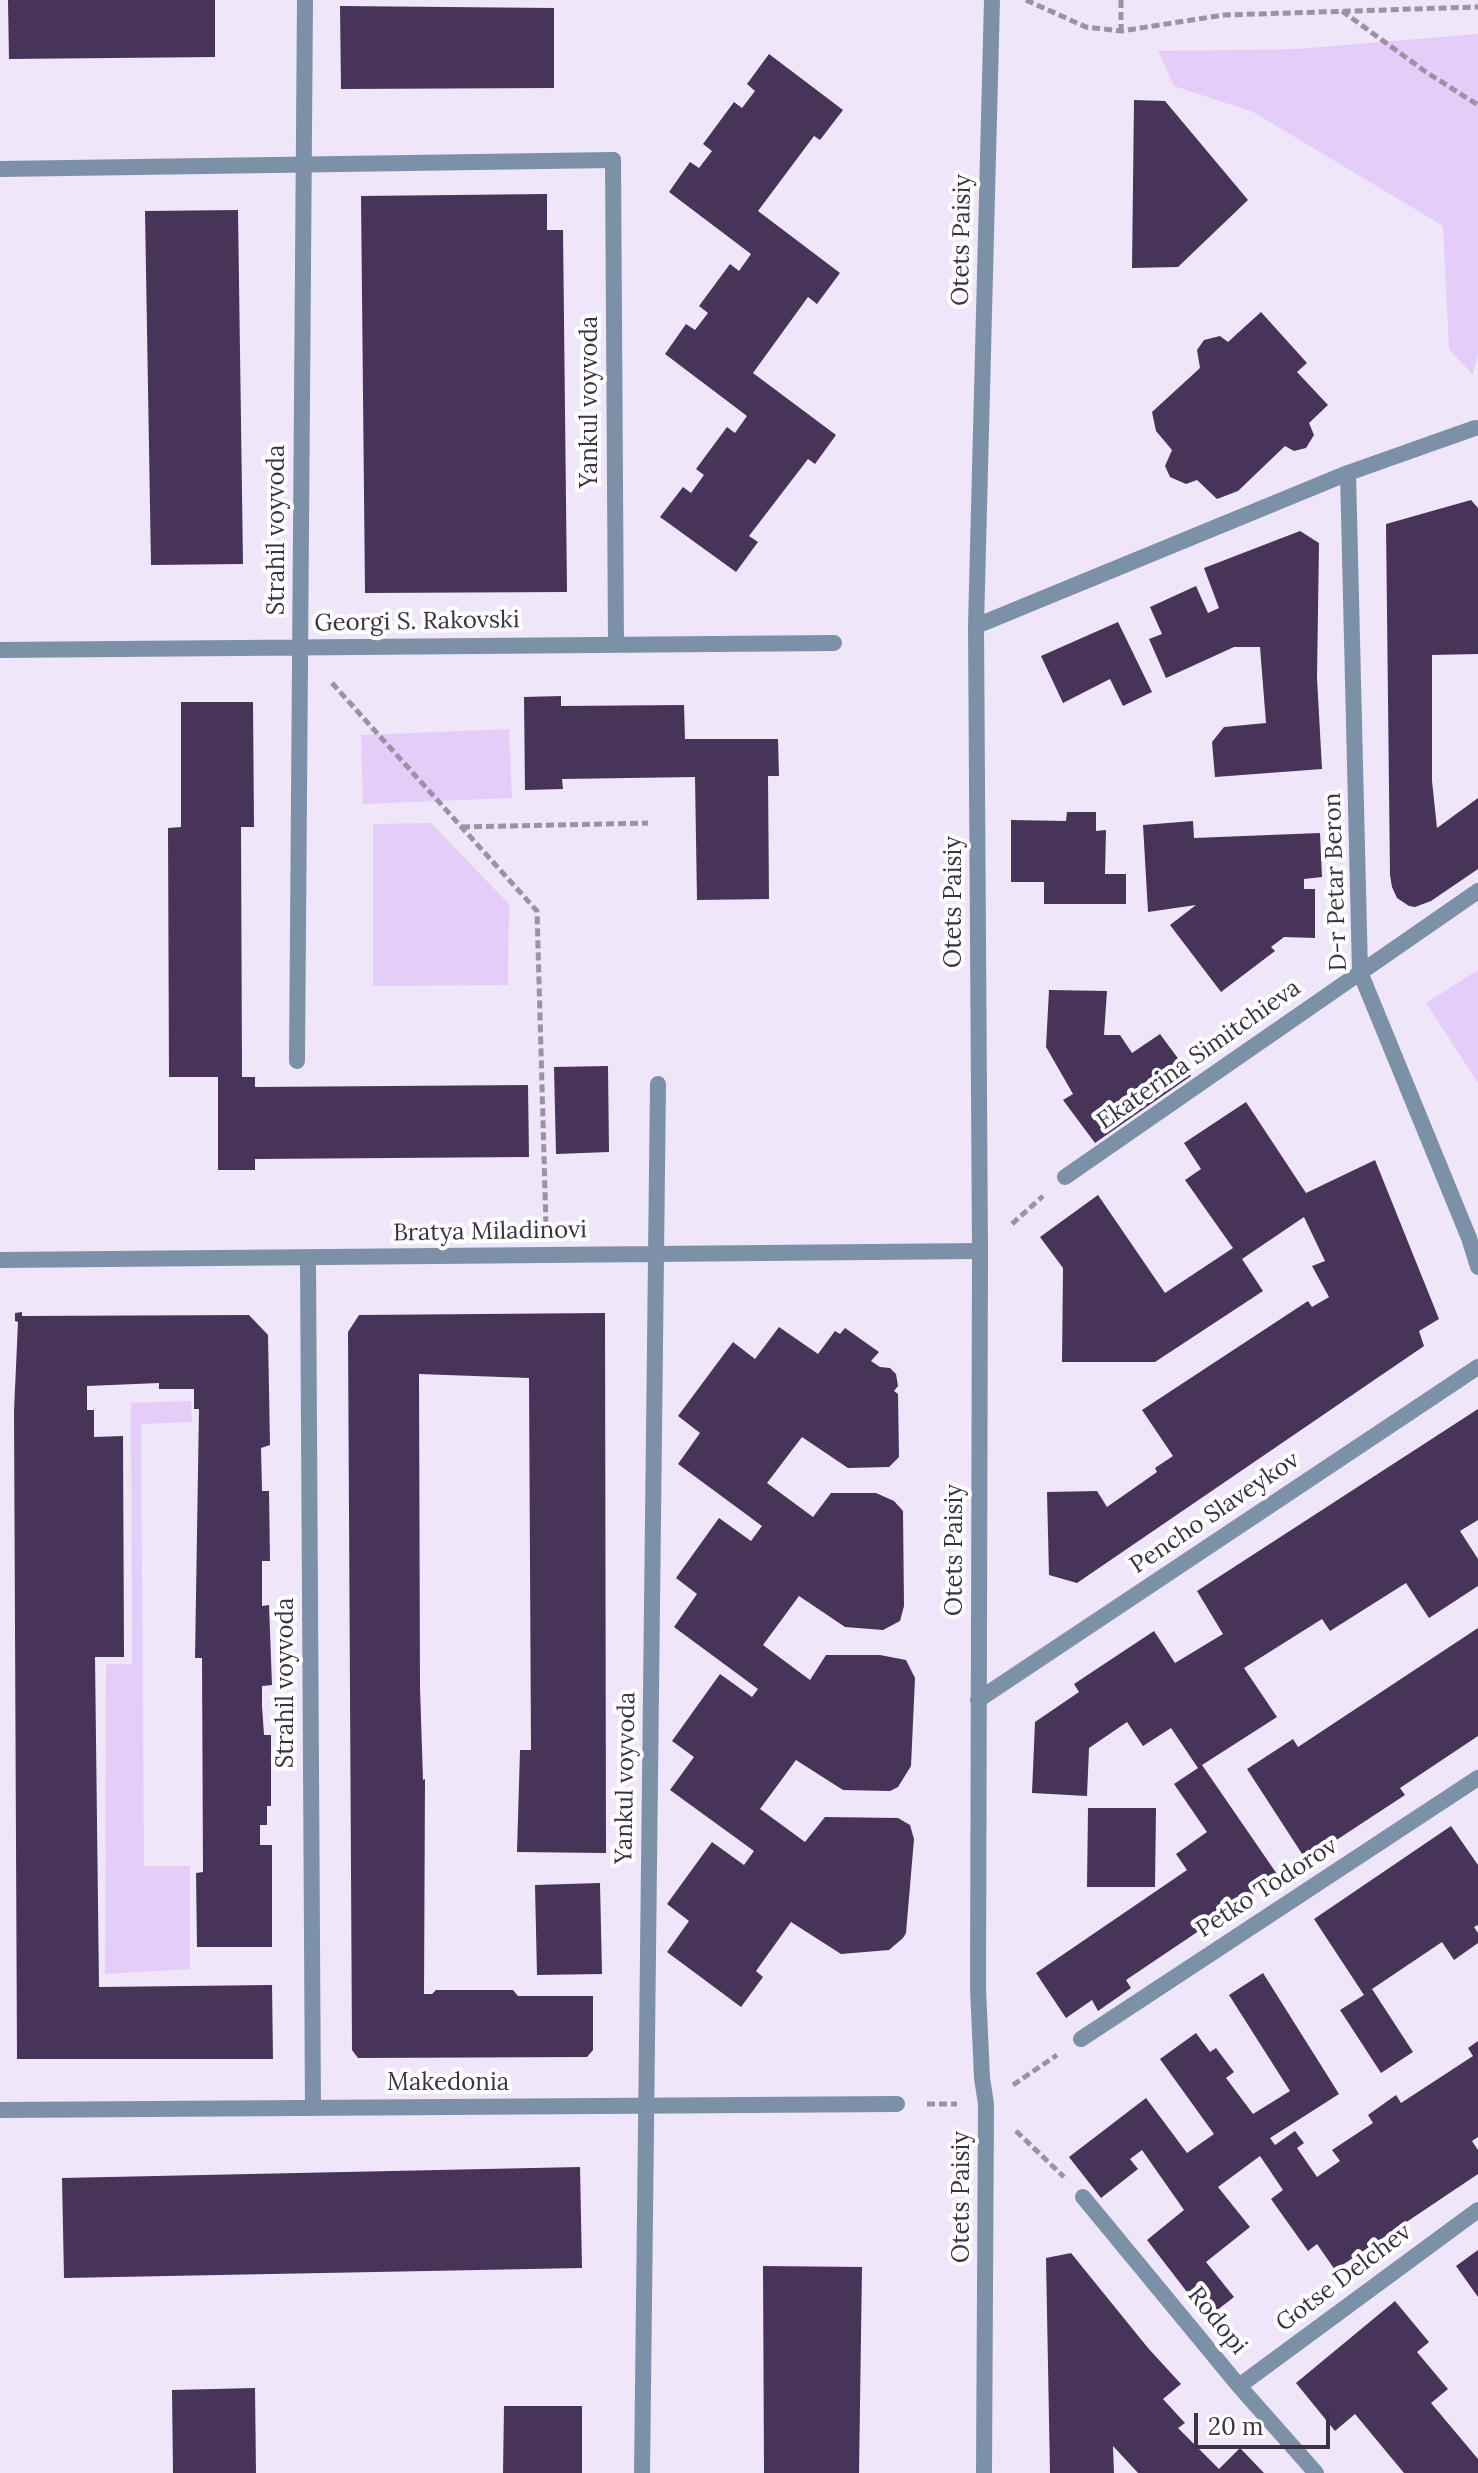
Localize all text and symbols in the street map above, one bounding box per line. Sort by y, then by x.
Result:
street label: Otets Paisiy [946,174,978,306]
street label: Yankul voyvoda [576,316,604,488]
street label: Strahil voyvoda [263,445,291,615]
street label: Georgi S. Rakovski [314,606,520,638]
street label: D-r Petar Beron [1318,792,1354,972]
street label: Otets Paisiy [940,836,968,968]
street label: Ekaterina Simitchieva [1092,974,1306,1136]
street label: Bratya Miladinovi [393,1216,587,1248]
street label: Pencho Slaveykov [1125,1446,1305,1580]
street label: Otets Paisiy [941,1484,969,1616]
street label: Strahil voyvoda [272,1598,300,1768]
street label: Yankul voyvoda [610,1692,642,1864]
street label: Petko Todorov [1191,1832,1343,1944]
street label: Makedonia [387,2069,509,2097]
street label: Otets Paisiy [948,2131,976,2263]
street label: Gotse Delchev [1271,2218,1417,2338]
street label: Rodopi [1181,2281,1253,2361]
scale bar [1198,2397,1334,2447]
text: 20 m [1208,2411,1264,2442]

